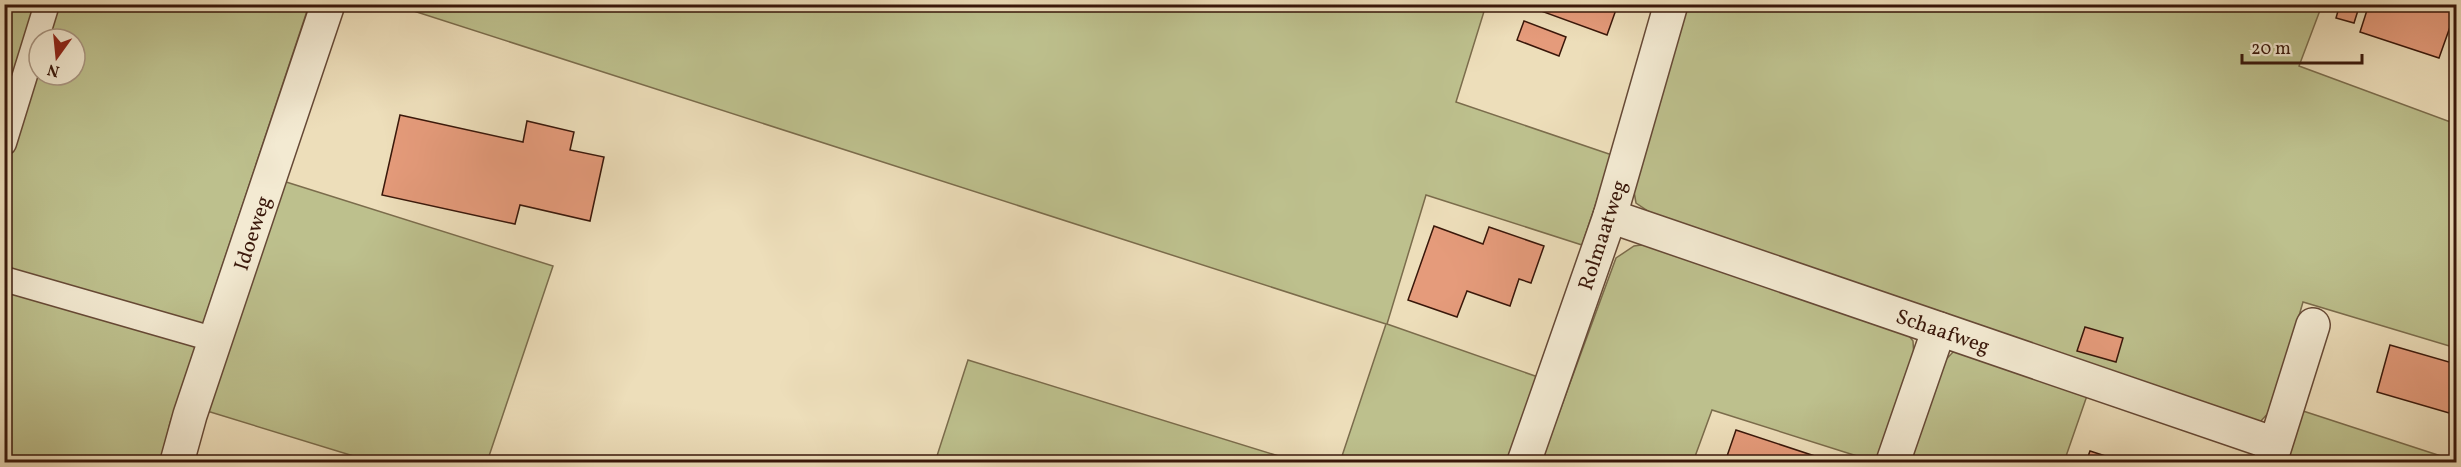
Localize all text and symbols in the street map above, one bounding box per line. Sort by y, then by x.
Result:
north arrow [27,27,87,87]
scale bar [2242,27,2362,65]
text: 20 m [2251,37,2291,62]
text: N [45,57,62,82]
street label: Rolmaatweg [1572,177,1635,294]
street label: Idoeweg [228,192,279,275]
street label: Schaafweg [1892,303,1993,362]

